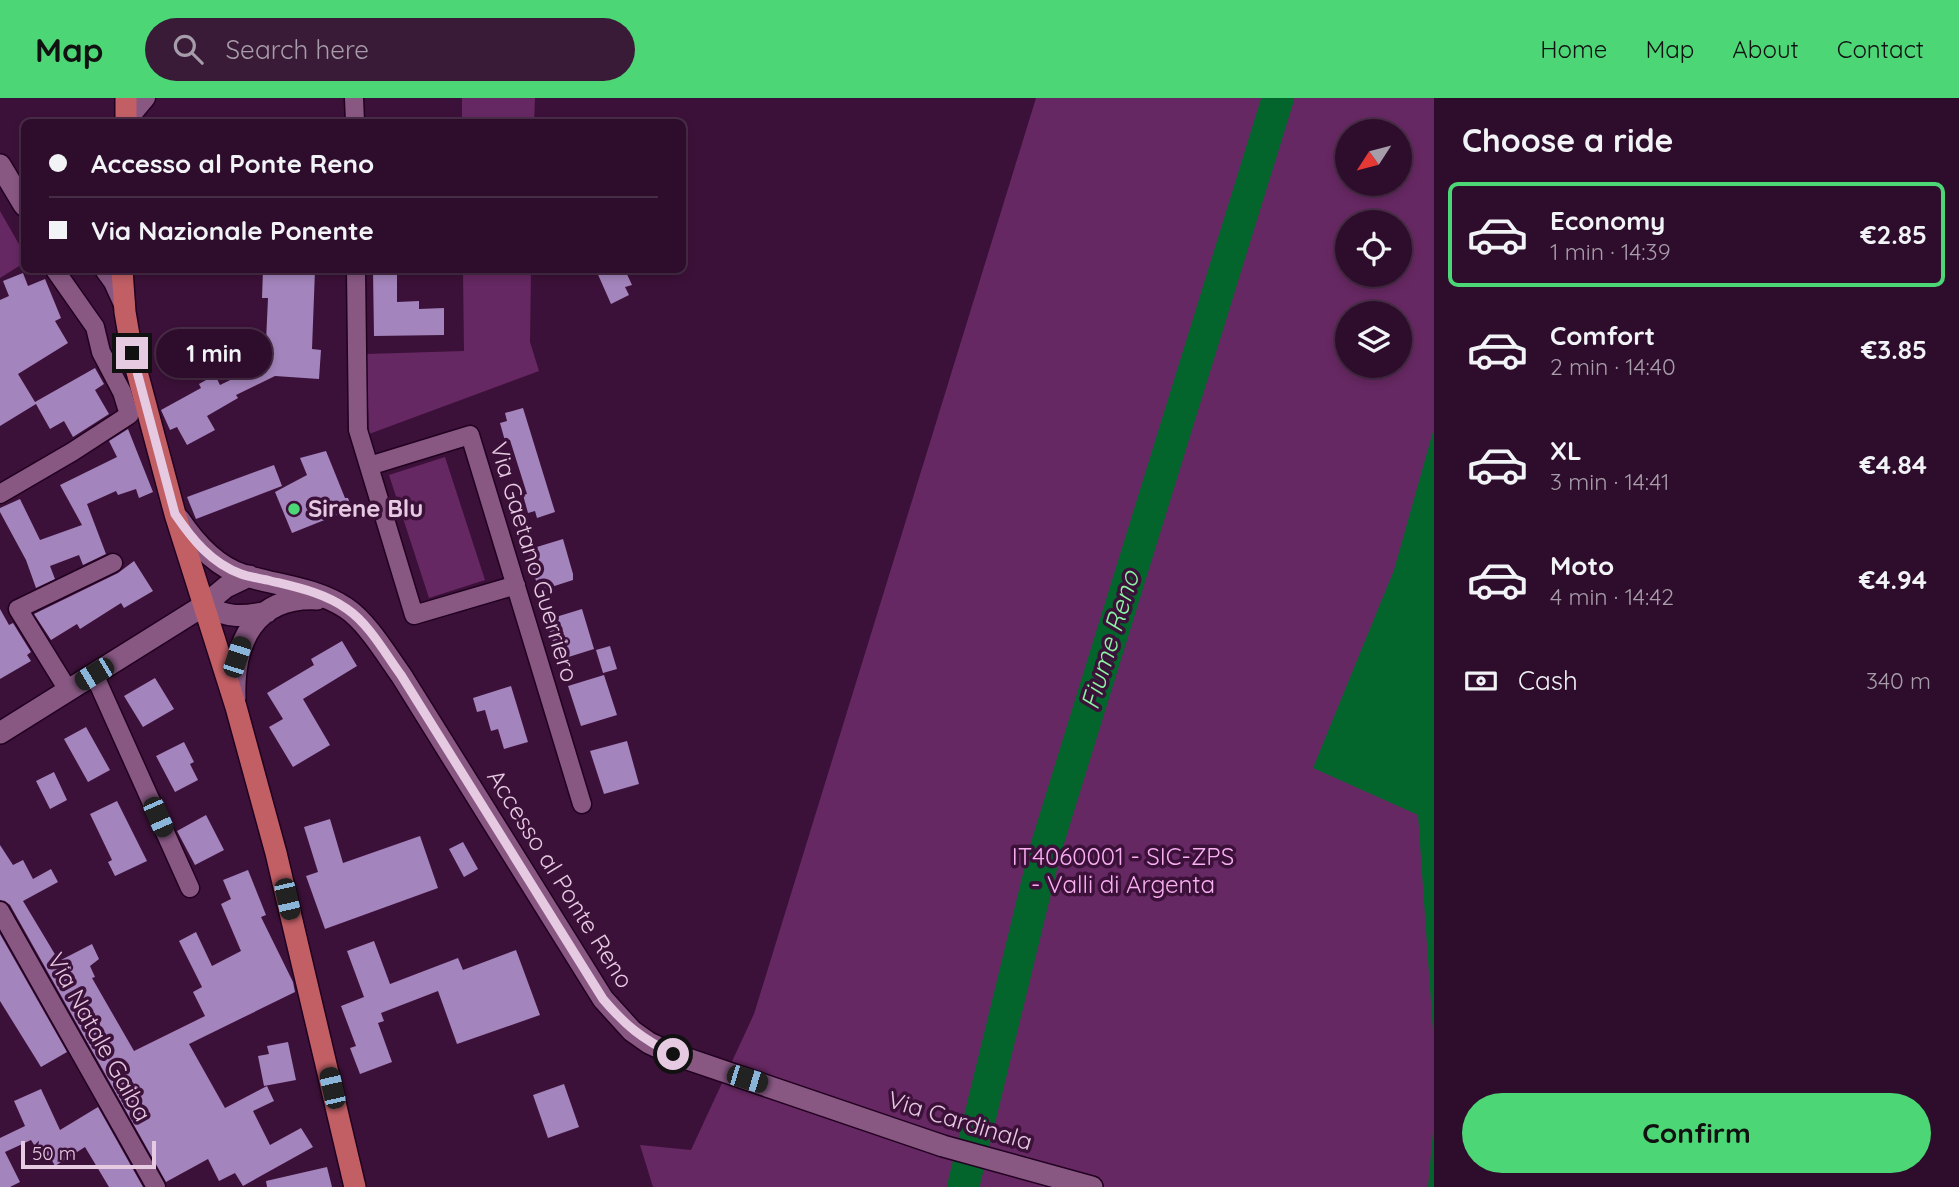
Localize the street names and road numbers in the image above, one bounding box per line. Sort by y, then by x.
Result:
street label: Via Gaetano Guerriero [484,438,586,685]
street label: Accesso al Ponte Reno [481,763,640,994]
street label: Via Natale Gaiba [41,947,159,1126]
street label: Via Cardinala [885,1084,1036,1156]

